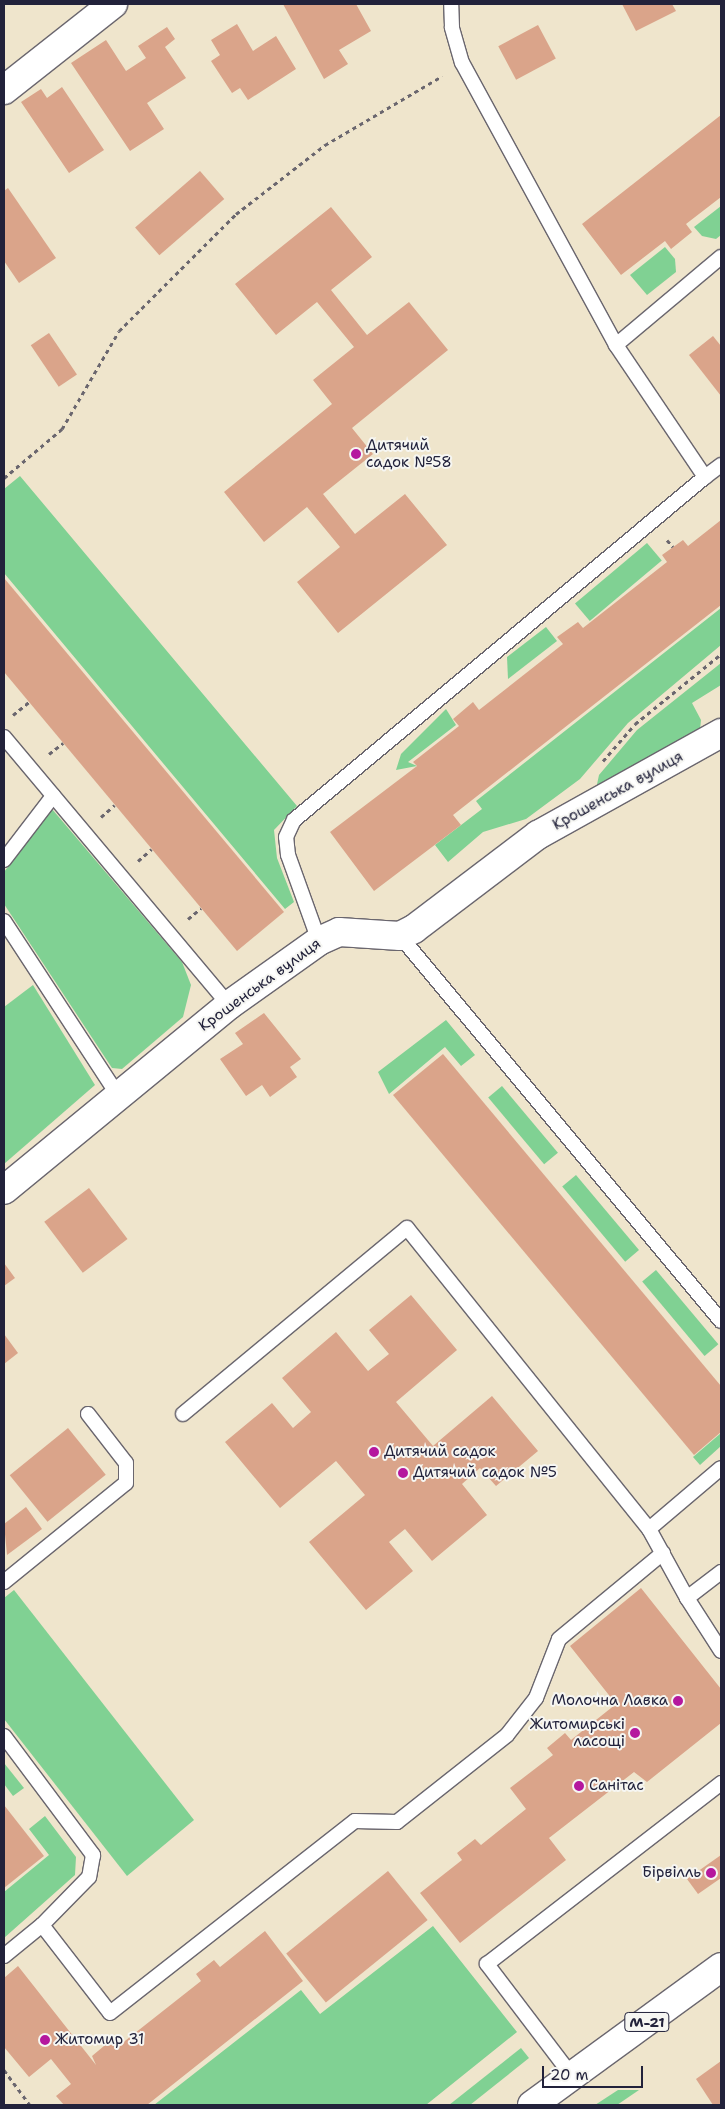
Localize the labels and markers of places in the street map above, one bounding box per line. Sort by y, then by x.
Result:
place label: Дитячий садок №58 [366,436,452,471]
marker: Дитячий садок №58 [350,448,362,460]
place label: Дитячий садок [384,1443,496,1461]
marker: Дитячий садок [368,1446,380,1458]
place label: Дитячий садок №5 [413,1464,557,1482]
marker: Дитячий садок №5 [397,1467,409,1479]
place label: Молочна Лавка [551,1692,668,1710]
marker: Молочна Лавка [672,1695,684,1707]
place label: Житомирські ласощі [530,1715,625,1750]
marker: Житомирські ласощі [629,1727,641,1739]
place label: Санітас [589,1777,644,1795]
marker: Санітас [573,1780,585,1792]
place label: Бірвілль [642,1864,701,1882]
marker: Бірвілль [705,1867,717,1879]
place label: Житомир 31 [55,2031,144,2049]
marker: Житомир 31 [39,2034,51,2046]

